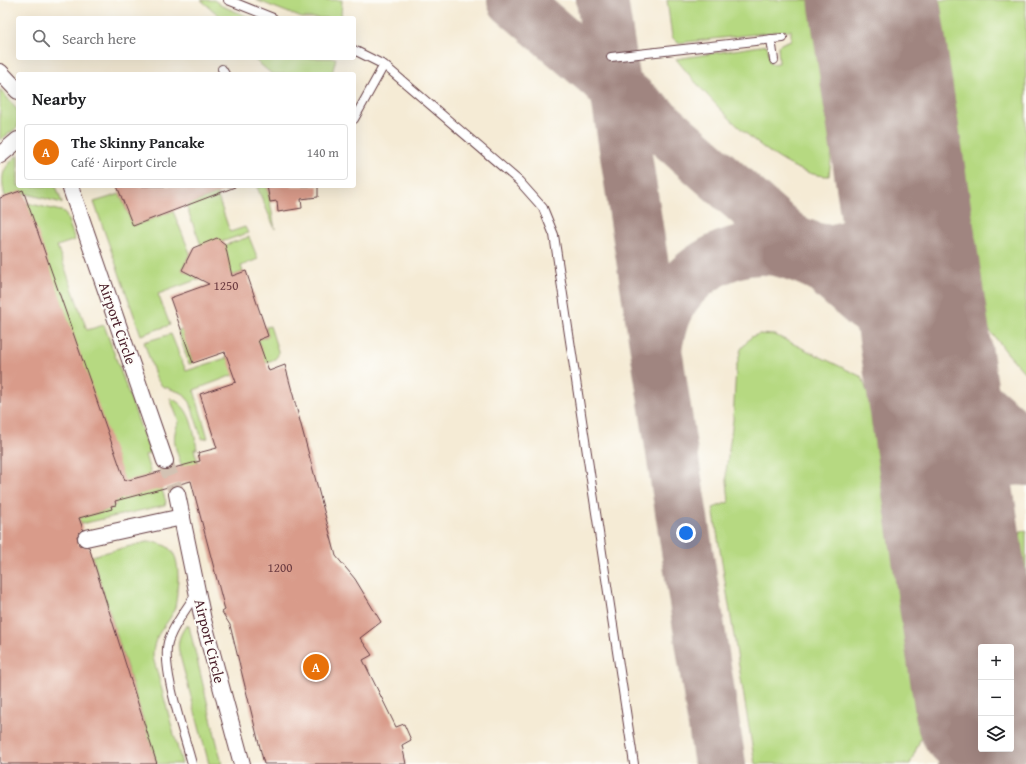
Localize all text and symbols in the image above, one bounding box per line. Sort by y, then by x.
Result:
search box [16,16,356,60]
icon: search [30,27,52,49]
text: Search here [62,28,136,49]
text: Nearby [32,86,86,111]
text: The Skinny Pancake [71,132,205,153]
text: A [42,143,50,162]
text: 140 m [307,143,339,162]
text: Café · Airport Circle [71,153,177,172]
house number: 1250 [213,276,239,295]
street label: Airport Circle [94,279,142,367]
your location [676,523,696,543]
house number: 1200 [267,558,293,577]
street label: Airport Circle [189,597,231,685]
map controls [978,644,1014,752]
button: + [978,644,1014,680]
pin: A [303,652,329,682]
button: − [978,680,1014,716]
button: layers [978,716,1014,752]

